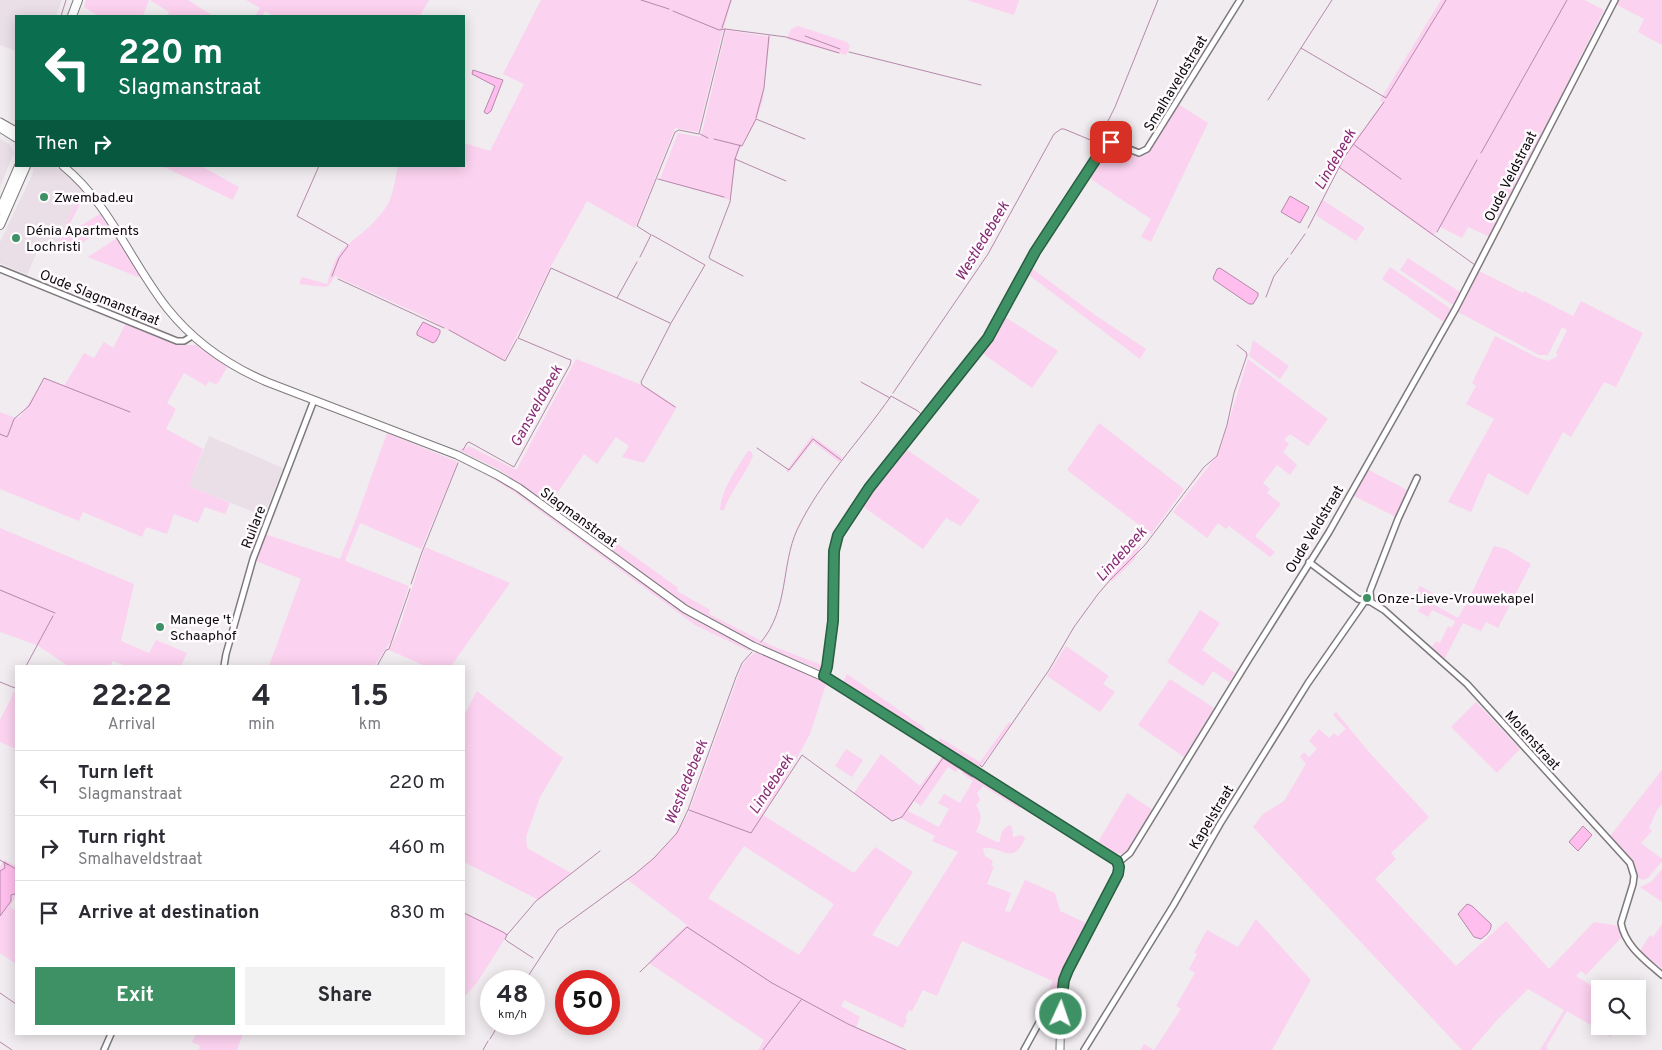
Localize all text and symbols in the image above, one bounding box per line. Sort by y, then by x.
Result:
text: 220 m [118,32,223,76]
street label: Smalhaveldstraat [1141,33,1212,135]
icon: left [35,35,100,100]
text: Slagmanstraat [118,75,261,102]
pin [1090,121,1132,163]
water label: Lindebeek [1311,125,1362,194]
icon: arrive [1097,128,1125,156]
street label: Oude Veldstraat [1481,129,1541,225]
icon: right [88,130,116,158]
text: Then [35,132,78,156]
place label: Zwembad.eu [54,190,133,207]
marker: Zwembad.eu [38,191,50,203]
water label: Westledebeek [952,198,1015,285]
place label: Dénia Apartments Lochristi [26,223,139,256]
marker: Dénia Apartments Lochristi [10,232,22,244]
street label: Oude Slagmanstraat [37,267,162,330]
water label: Gansveldbeek [507,362,568,451]
street label: Oude Veldstraat [1282,483,1348,577]
street label: Slagmanstraat [536,485,620,552]
street label: Ruilare [239,504,270,551]
water label: Lindebeek [1093,523,1152,586]
place label: Onze-Lieve-Vrouwekapel [1377,591,1534,608]
marker: Onze-Lieve-Vrouwekapel [1361,592,1373,604]
place label: Manege 't Schaaphof [170,612,237,645]
marker: Manege 't Schaaphof [154,621,166,633]
text: 22:22 [91,679,172,716]
text: 4 [252,679,271,716]
text: 1.5 [351,679,389,716]
street label: Molenstraat [1501,708,1563,774]
text: Arrival [108,715,155,735]
text: min [248,715,275,735]
text: km [359,715,381,735]
water label: Westledebeek [662,737,713,828]
water label: Lindebeek [746,751,799,818]
text: Turn left [78,761,154,785]
icon: left [35,769,63,797]
text: 220 m [389,771,445,795]
street label: Kapelstraat [1186,782,1238,853]
text: Slagmanstraat [78,785,182,805]
text: Turn right [78,826,166,850]
icon: right [35,834,63,862]
text: 460 m [389,836,445,860]
text: Smalhaveldstraat [78,850,203,870]
icon: arrive [35,899,63,927]
text: Arrive at destination [78,901,259,925]
text: 830 m [389,901,445,925]
button: Exit [35,967,235,1025]
button: Share [245,967,445,1025]
speed limit sign: 50 [555,970,620,1035]
text: 48 [497,980,528,1012]
map controls [1591,980,1646,1035]
button: search [1591,980,1646,1035]
position arrow [1034,987,1086,1039]
text: km/h [498,1007,527,1023]

